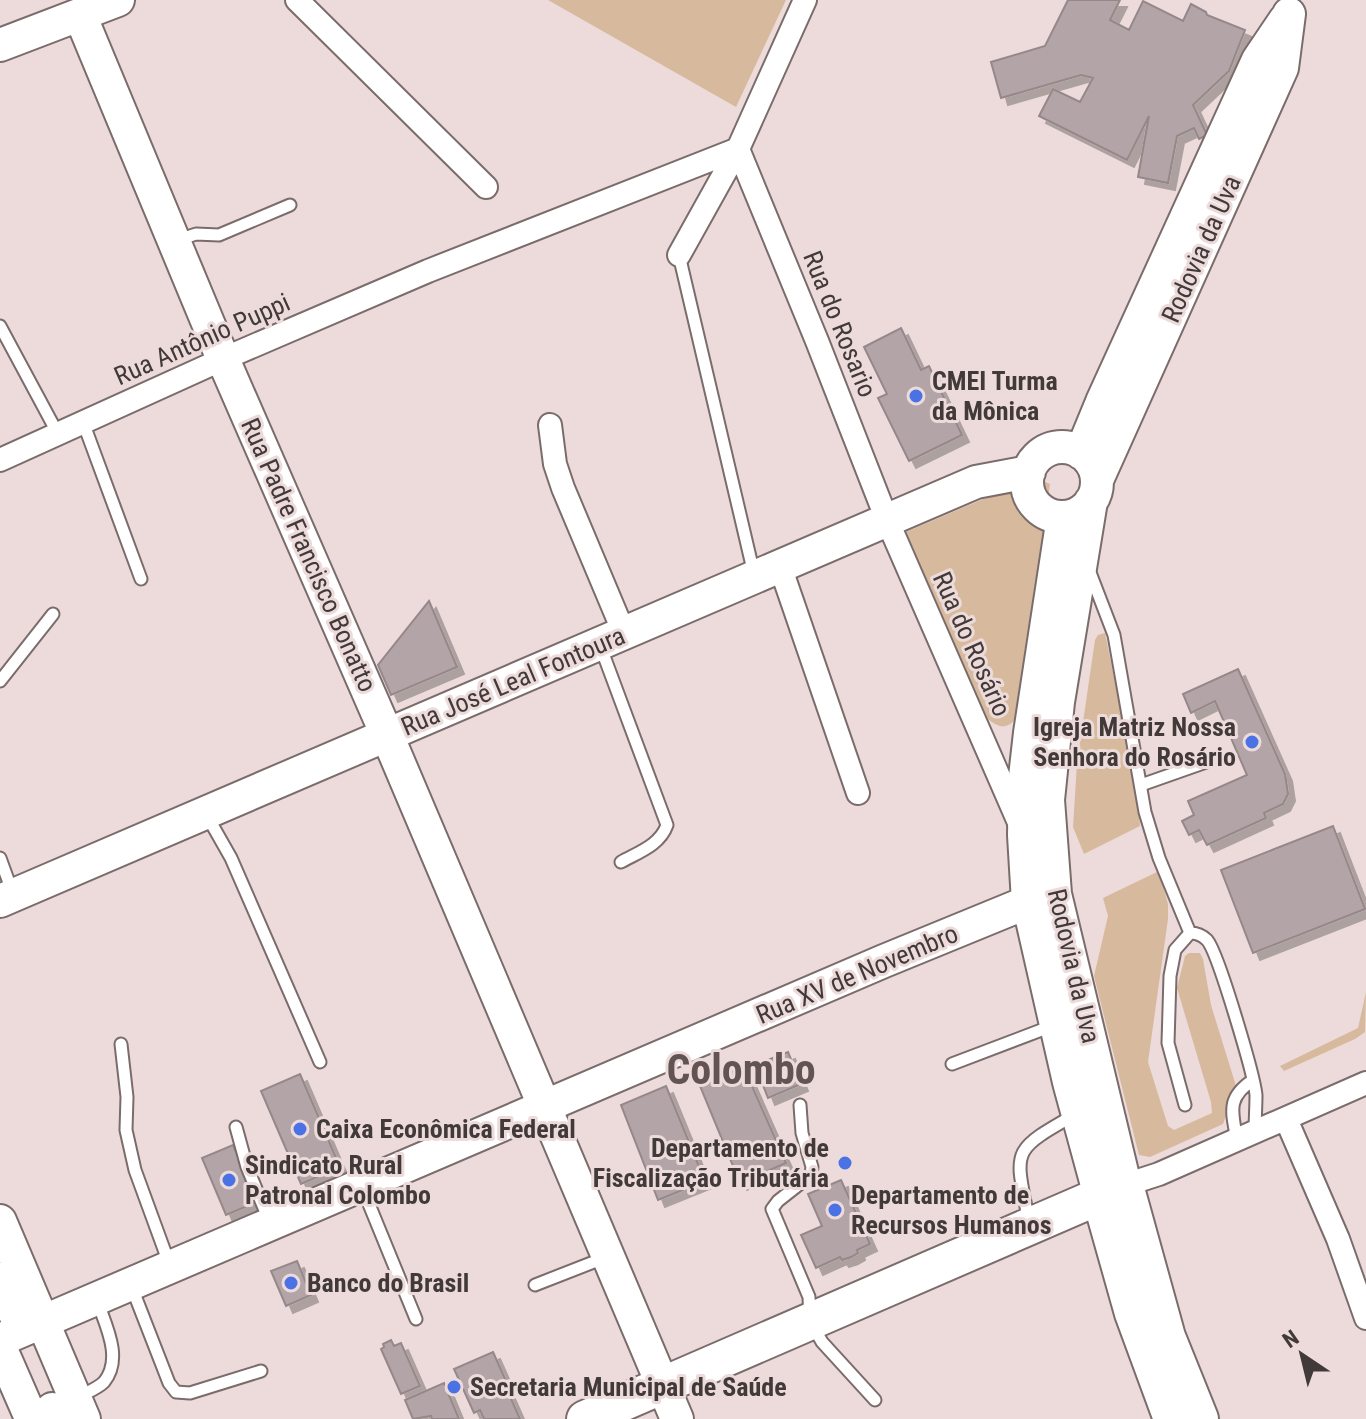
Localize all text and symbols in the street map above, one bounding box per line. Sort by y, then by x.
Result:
street label: Rodovia da Uva [1155,171,1247,327]
street label: Rua do Rosario [797,247,883,401]
street label: Rua Antônio Puppi [110,287,294,391]
place label: CMEI Turma da Mônica [932,366,1058,426]
marker: CMEI Turma da Mônica [907,387,925,405]
street label: Rua Padre Francisco Bonatto [235,414,383,696]
street label: Rua do Rosário [927,567,1017,721]
street label: Rua José Leal Fontoura [397,620,629,742]
place label: Igreja Matriz Nossa Senhora do Rosário [1033,712,1236,772]
marker: Igreja Matriz Nossa Senhora do Rosário [1243,733,1261,751]
street label: Rodovia da Uva [1042,886,1106,1046]
street label: Rua XV de Novembro [752,918,962,1030]
district label: Colombo [666,1045,816,1094]
place label: Caixa Econômica Federal [316,1114,576,1144]
marker: Caixa Econômica Federal [291,1120,309,1138]
place label: Departamento de Fiscalização Tributária [593,1133,829,1193]
place label: Sindicato Rural Patronal Colombo [245,1150,431,1210]
marker: Departamento de Fiscalização Tributária [836,1154,854,1172]
marker: Sindicato Rural Patronal Colombo [220,1171,238,1189]
place label: Departamento de Recursos Humanos [851,1180,1052,1240]
marker: Departamento de Recursos Humanos [826,1201,844,1219]
place label: Banco do Brasil [307,1268,469,1298]
marker: Banco do Brasil [282,1274,300,1292]
north arrow [1262,1315,1342,1395]
text: N [1278,1325,1304,1353]
place label: Secretaria Municipal de Saúde [470,1372,787,1402]
marker: Secretaria Municipal de Saúde [445,1378,463,1396]

